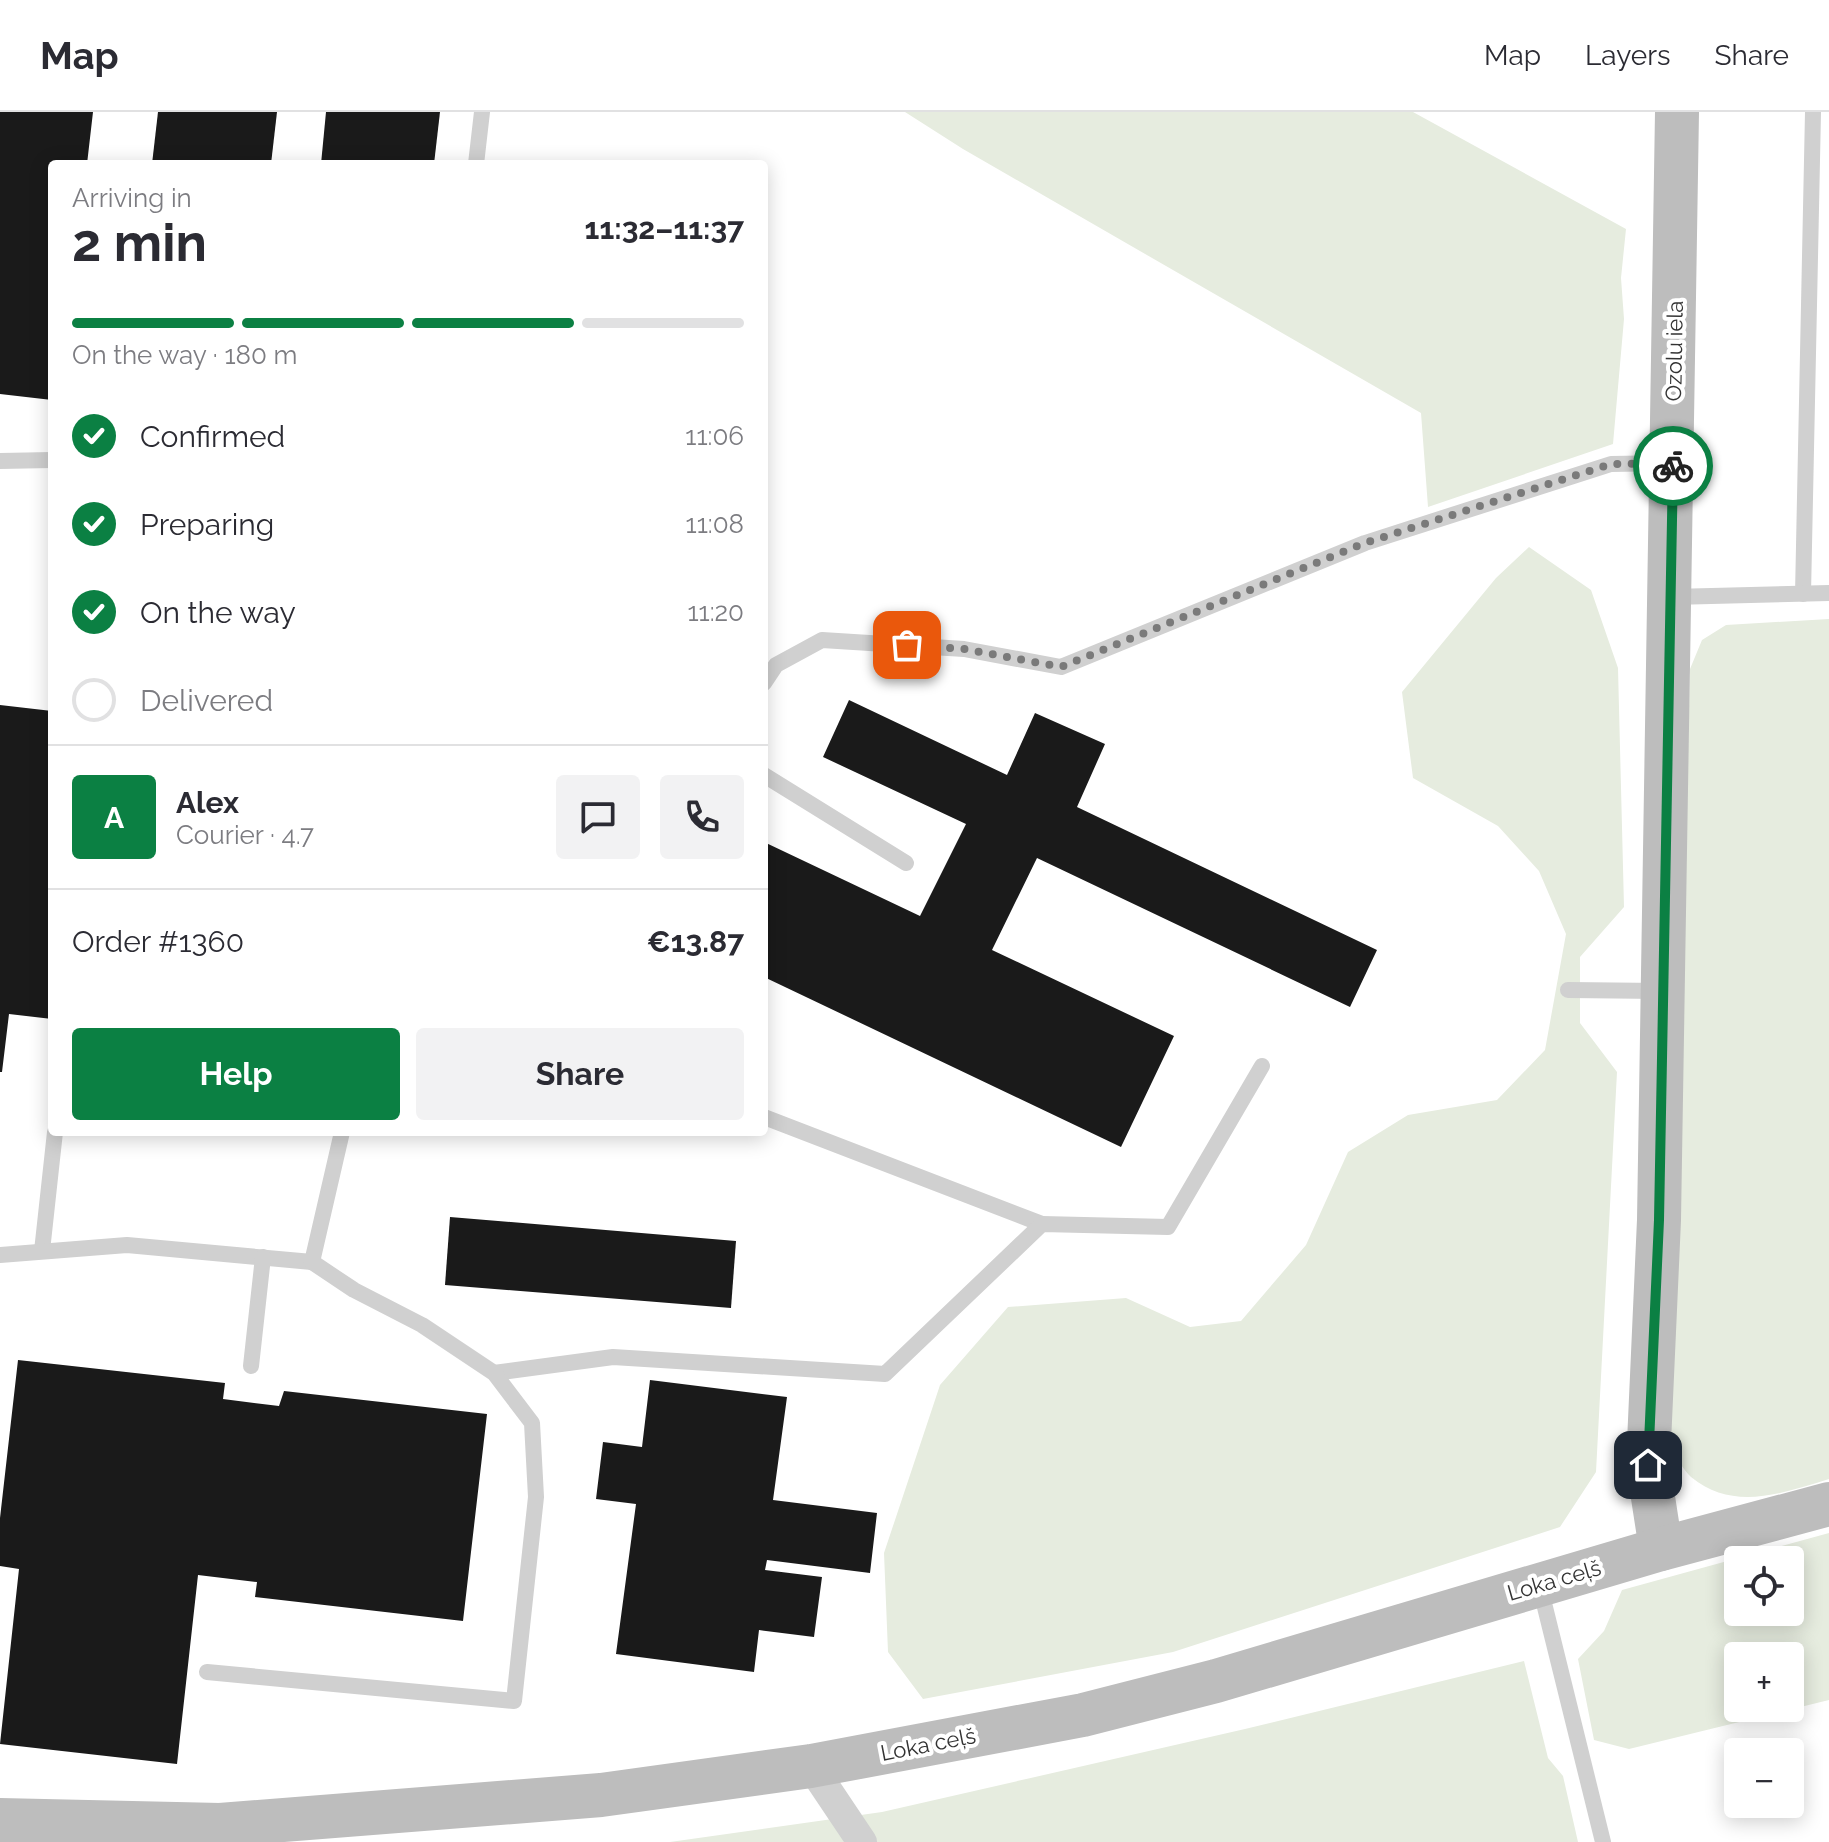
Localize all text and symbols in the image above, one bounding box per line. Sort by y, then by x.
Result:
text: Map [40,33,119,78]
text: Map [1484,39,1541,72]
text: Layers [1585,39,1671,72]
text: Share [1715,39,1789,72]
text: Arriving in [72,183,192,213]
text: 11:32–11:37 [585,211,744,246]
text: 2 min [72,212,207,273]
street label: Ozolu iela [1660,301,1688,401]
text: On the way · 180 m [72,340,297,370]
icon: check [72,414,116,458]
text: Confirmed [140,419,285,454]
text: 11:06 [685,421,744,451]
courier [1633,426,1713,506]
icon: bike [1651,444,1695,488]
icon: check [72,502,116,546]
text: Preparing [140,507,274,542]
text: 11:08 [686,509,744,539]
icon: check [72,590,116,634]
text: On the way [140,595,296,630]
text: 11:20 [687,597,744,627]
pin [873,611,941,679]
icon: bag [885,623,929,667]
text: Delivered [140,683,273,718]
button: chat [556,775,640,859]
button: phone [660,775,744,859]
text: Alex [176,785,239,820]
text: A [104,800,124,835]
text: Courier · 4.7 [176,820,314,850]
text: Order #1360 [72,924,244,959]
text: €13.87 [647,924,744,959]
button: Help [72,1028,400,1120]
button: Share [416,1028,744,1120]
pin [1614,1431,1682,1499]
icon: home [1626,1443,1670,1487]
map controls [1724,1546,1804,1818]
button: locate [1724,1546,1804,1626]
street label: Loka ceļš [1504,1554,1604,1606]
button: + [1724,1642,1804,1722]
street label: Loka ceļš [878,1722,978,1766]
button: − [1724,1738,1804,1818]

